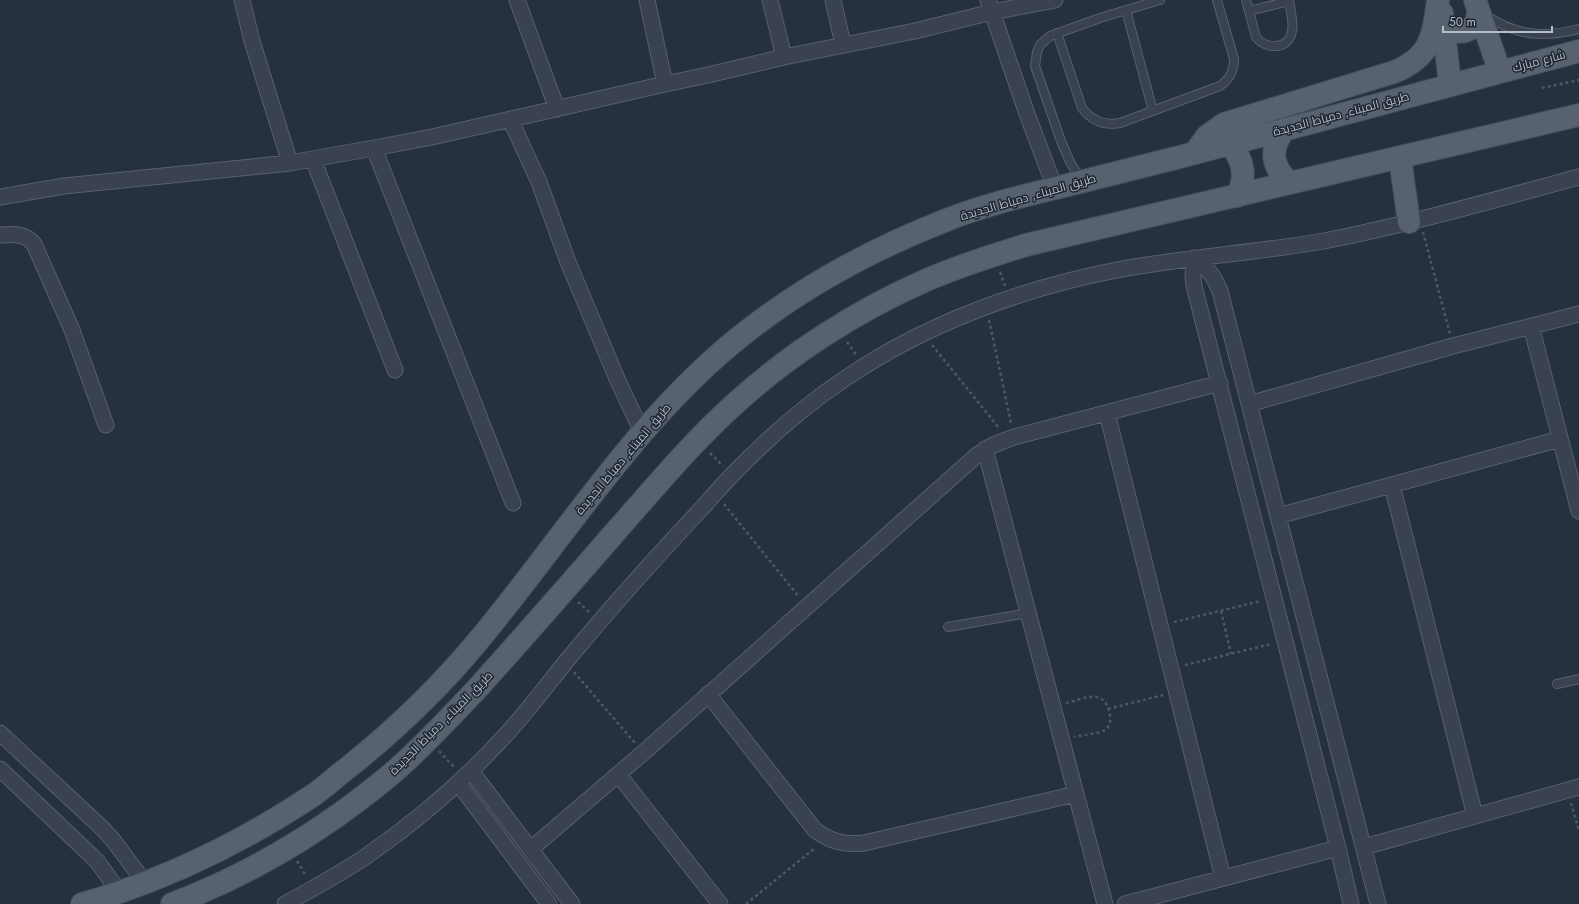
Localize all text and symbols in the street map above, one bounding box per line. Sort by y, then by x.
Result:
scale bar [1443,8,1552,34]
text: 50 m [1449,13,1476,31]
street label: شارع مبارك [1511,45,1568,77]
street label: طريق الميناء, دمياط الجديدة [1271,87,1411,141]
street label: طريق الميناء, دمياط الجديدة [958,169,1098,225]
street label: طريق الميناء, دمياط الجديدة [571,399,675,518]
street label: طريق الميناء, دمياط الجديدة [385,667,497,779]

